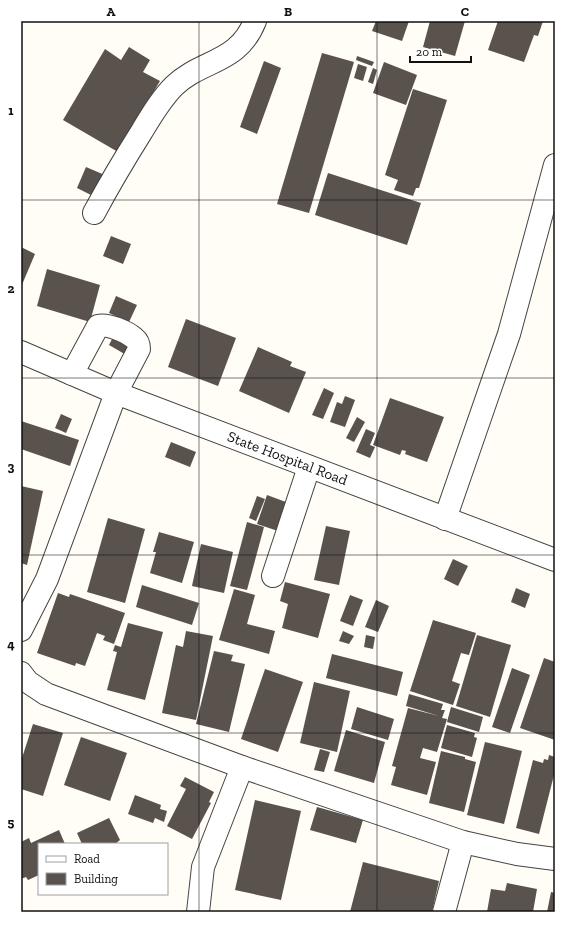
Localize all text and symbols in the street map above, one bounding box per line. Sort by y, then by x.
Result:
text: A [107,4,116,19]
text: B [284,4,292,19]
text: C [461,4,469,19]
scale bar [410,38,471,64]
text: 20 m [416,45,443,59]
text: 1 [8,103,14,118]
text: 2 [8,281,15,296]
street label: State Hospital Road [225,427,351,490]
text: 3 [8,459,15,474]
text: 4 [7,637,15,652]
text: 5 [8,815,15,830]
legend [38,843,168,895]
text: Road [74,852,100,866]
text: Building [74,872,118,886]

